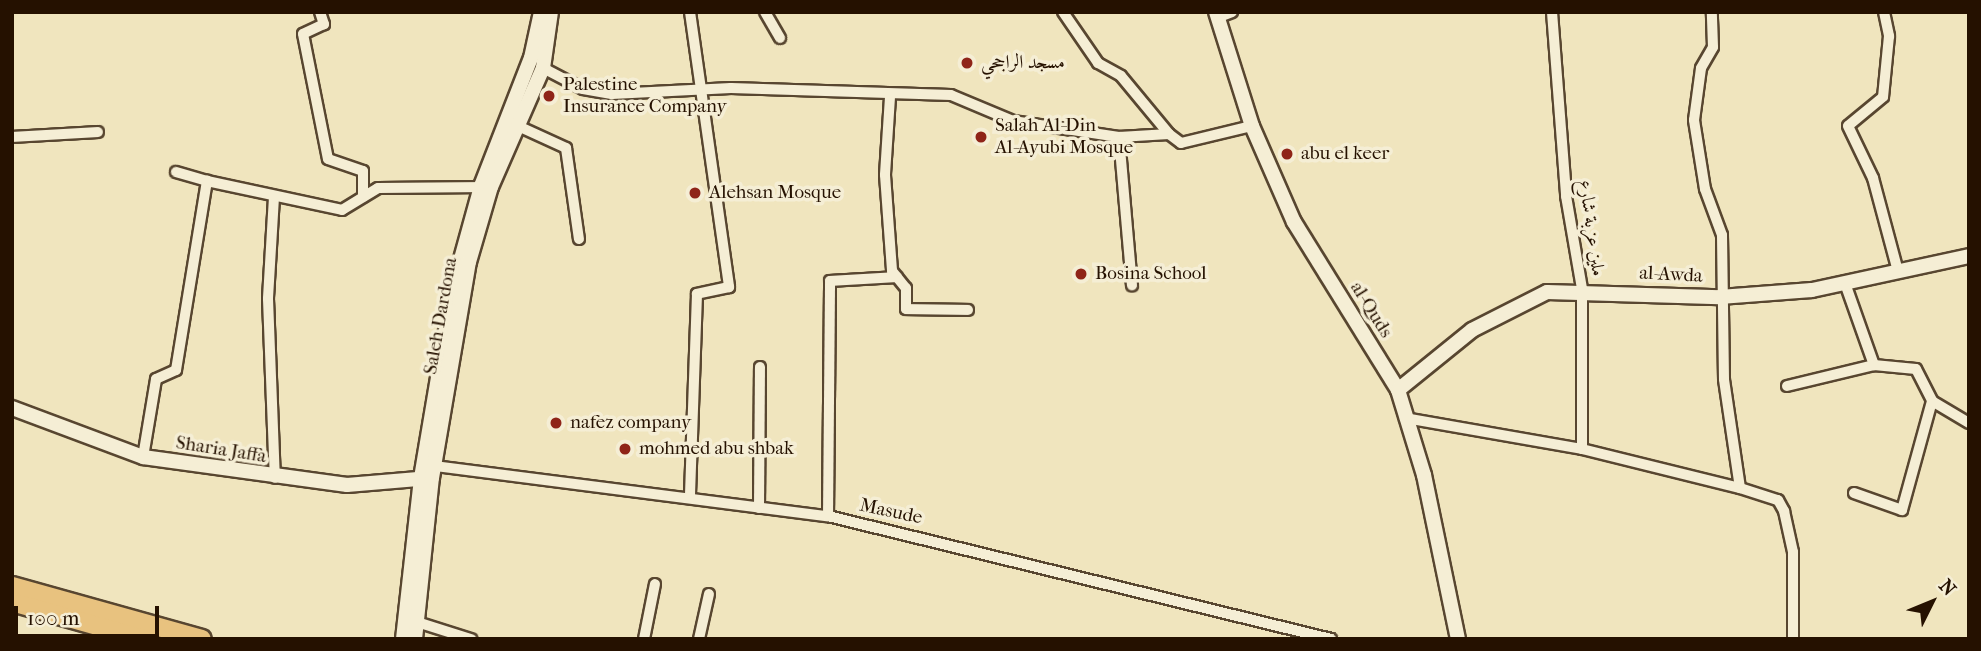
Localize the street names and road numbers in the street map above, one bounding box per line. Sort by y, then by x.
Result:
street label: ملين عزبة شارع [1573,178,1609,278]
street label: Saleh Dardona [419,256,463,376]
street label: al-Awda [1639,262,1703,288]
street label: al-Quds [1345,278,1397,342]
street label: Sharia Jaffa [174,432,268,468]
street label: Masude [858,494,924,530]

